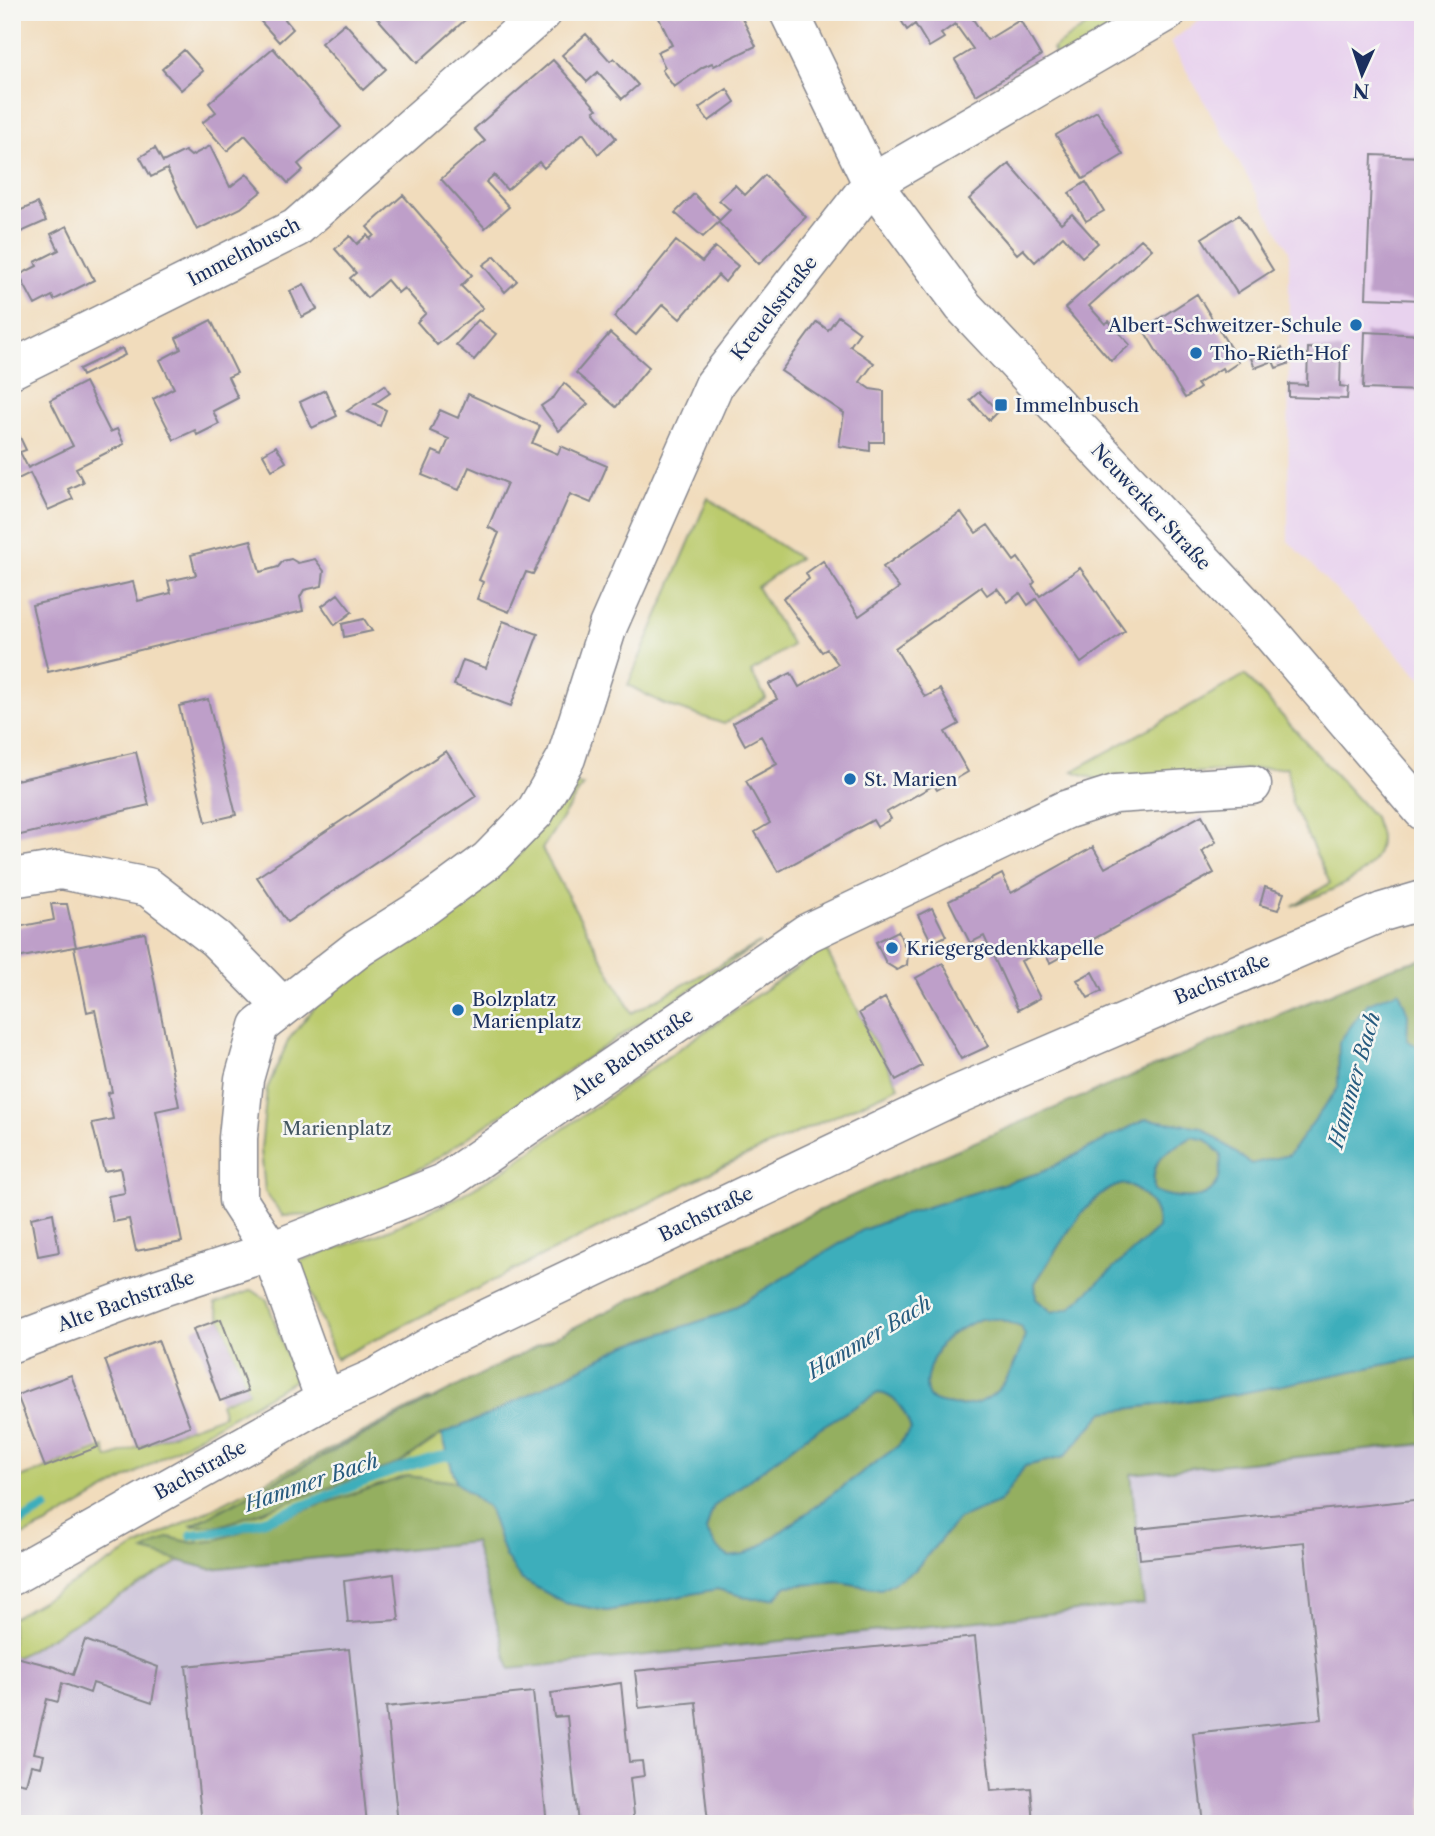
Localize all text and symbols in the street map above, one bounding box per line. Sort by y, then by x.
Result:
north arrow [1326,38,1396,108]
text: N [1352,79,1370,102]
street label: Immelnbusch [184,213,304,291]
street label: Kreuelsstraße [726,251,822,365]
place label: Albert-Schweitzer-Schule [1107,314,1342,337]
marker: Albert-Schweitzer-Schule [1348,317,1364,333]
place label: Tho-Rieth-Hof [1210,342,1350,365]
marker: Tho-Rieth-Hof [1188,345,1204,361]
place label: Immelnbusch [1015,394,1139,417]
marker: Immelnbusch [993,397,1009,413]
street label: Neuwerker Straße [1086,439,1216,575]
place label: St. Marien [864,768,958,791]
marker: St. Marien [842,771,858,787]
place label: Kriegergedenkkapelle [906,937,1104,960]
marker: Kriegergedenkkapelle [884,940,900,956]
street label: Bachstraße [1171,949,1273,1009]
place label: Bolzplatz Marienplatz [472,988,581,1033]
marker: Bolzplatz Marienplatz [450,1002,466,1018]
street label: Alte Bachstraße [566,1003,698,1105]
water label: Hammer Bach [1322,1009,1385,1153]
park label: Marienplatz [282,1117,392,1140]
street label: Bachstraße [655,1181,757,1247]
street label: Alte Bachstraße [53,1266,198,1337]
water label: Hammer Bach [801,1290,936,1385]
street label: Bachstraße [150,1435,250,1505]
water label: Hammer Bach [239,1447,381,1517]

